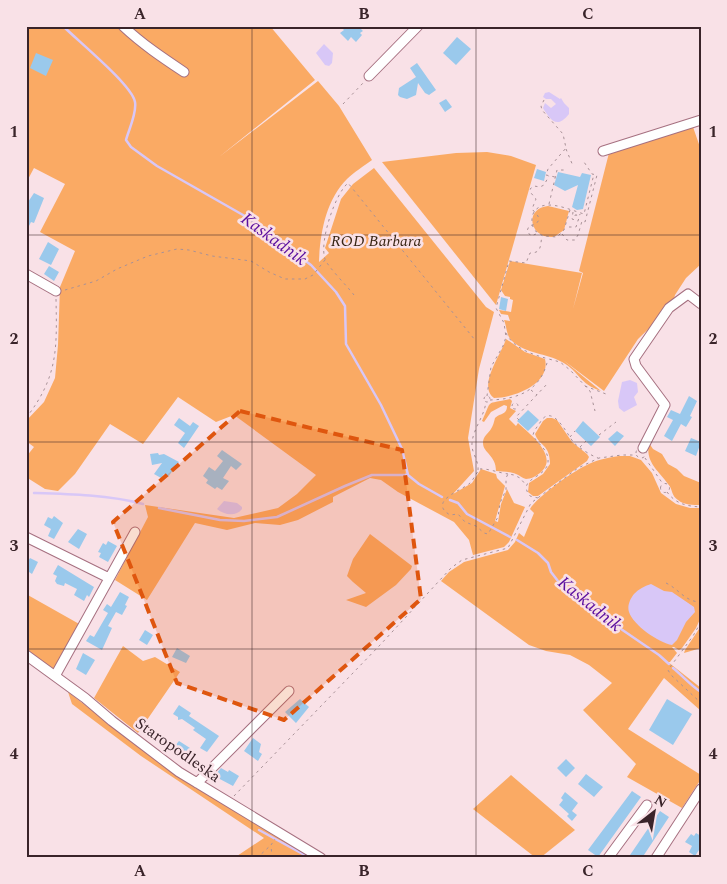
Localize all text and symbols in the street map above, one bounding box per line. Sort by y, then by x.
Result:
text: A [134,2,147,26]
text: B [358,2,370,26]
text: C [582,2,594,26]
text: 1 [10,120,18,144]
text: 1 [709,120,717,144]
water label: Kaskadnik [235,206,313,273]
park label: ROD Barbara [331,229,421,253]
text: 2 [10,327,19,351]
text: 2 [709,327,718,351]
text: 3 [10,534,19,558]
text: 3 [709,534,718,558]
water label: Kaskadnik [552,569,629,639]
street label: Staropodleska [130,712,226,789]
text: 4 [10,742,19,766]
text: 4 [709,742,718,766]
north arrow [630,786,680,836]
text: N [650,789,671,813]
text: A [134,859,147,883]
text: B [358,859,370,883]
text: C [582,859,594,883]

